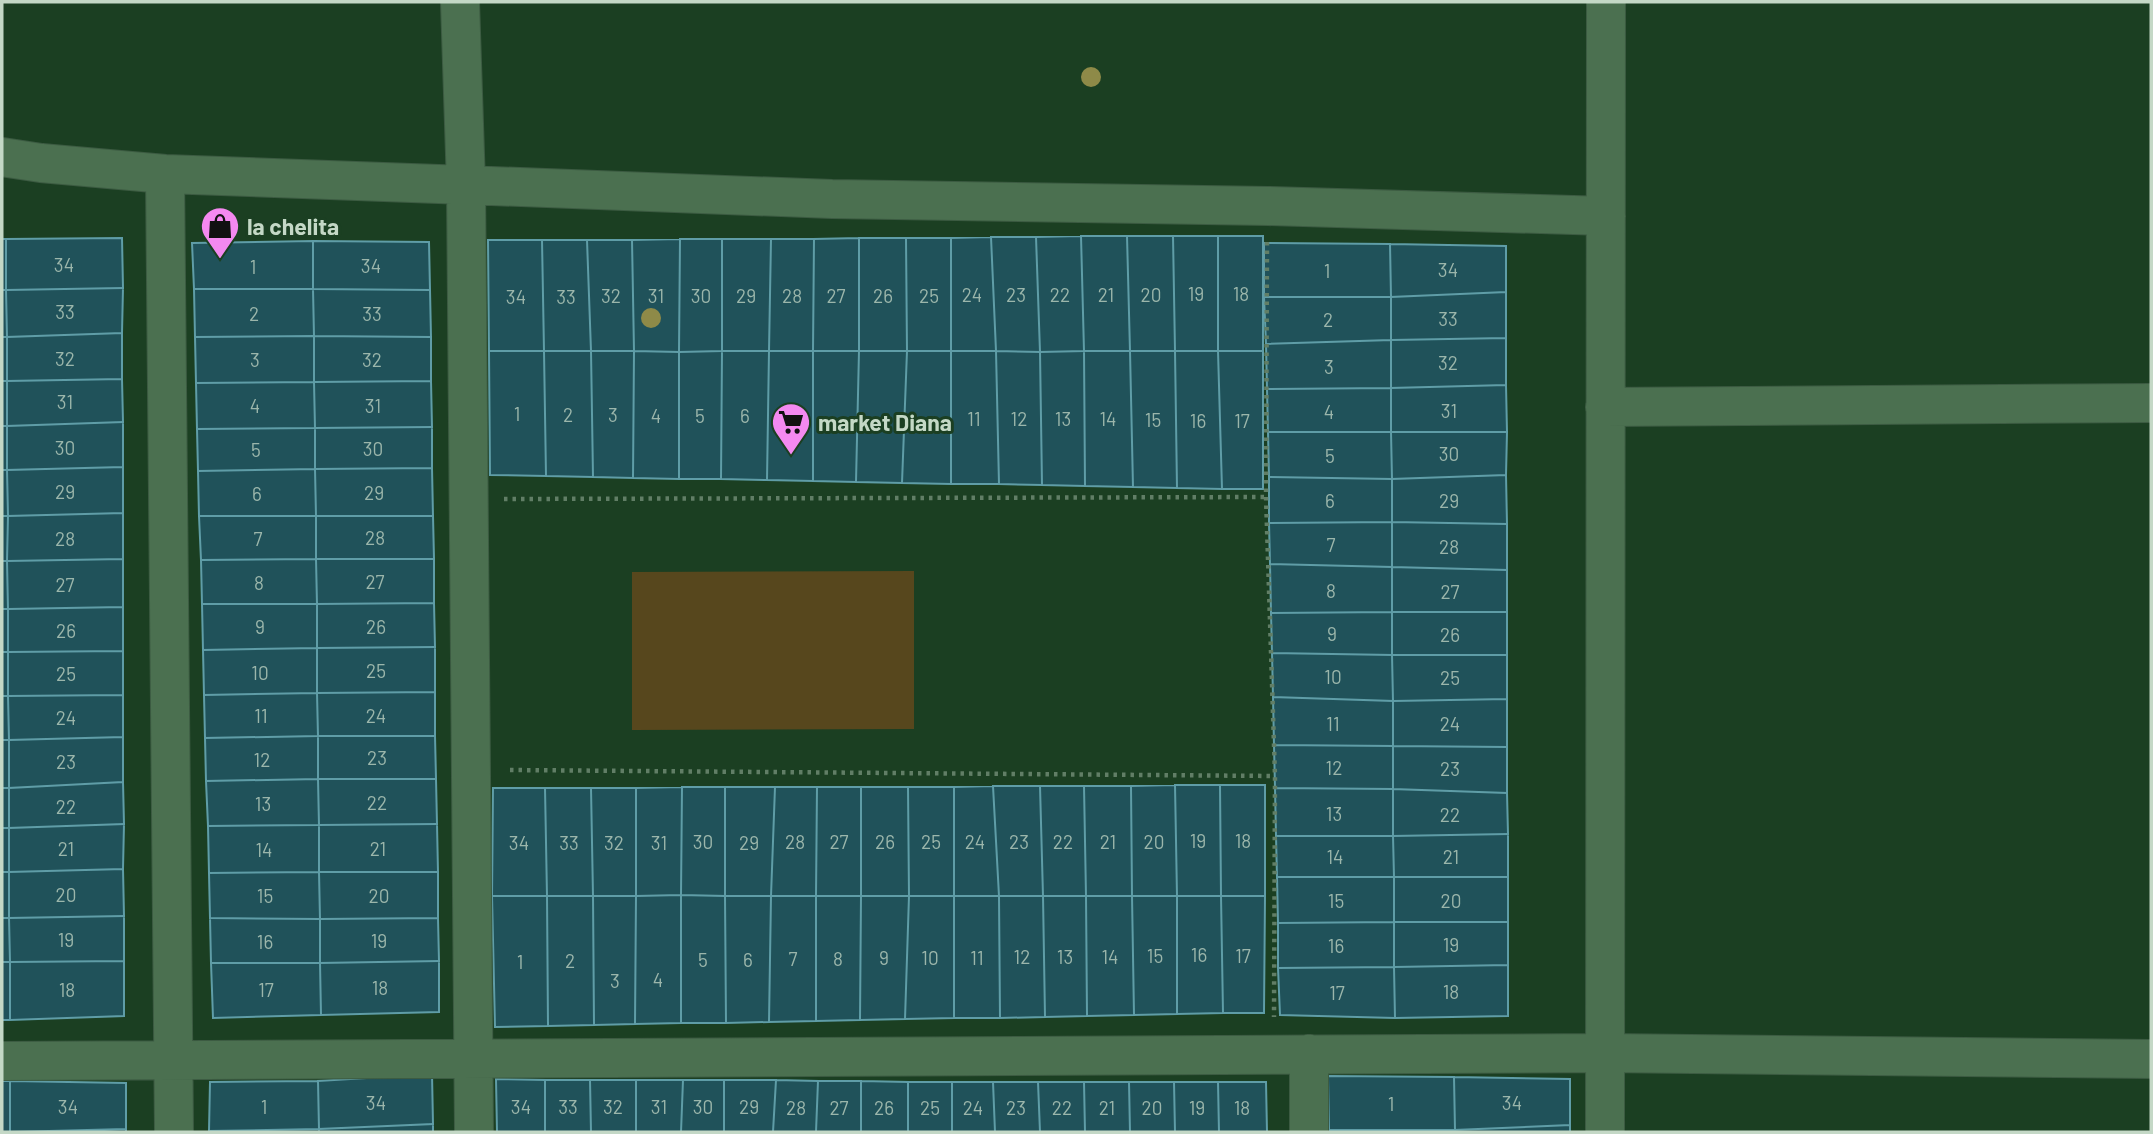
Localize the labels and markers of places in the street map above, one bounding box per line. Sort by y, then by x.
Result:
shop icon: la chelita [199,205,241,260]
place label: la chelita [247,212,339,240]
supermarket icon: market Diana [770,401,812,456]
place label: market Diana [818,408,952,436]

